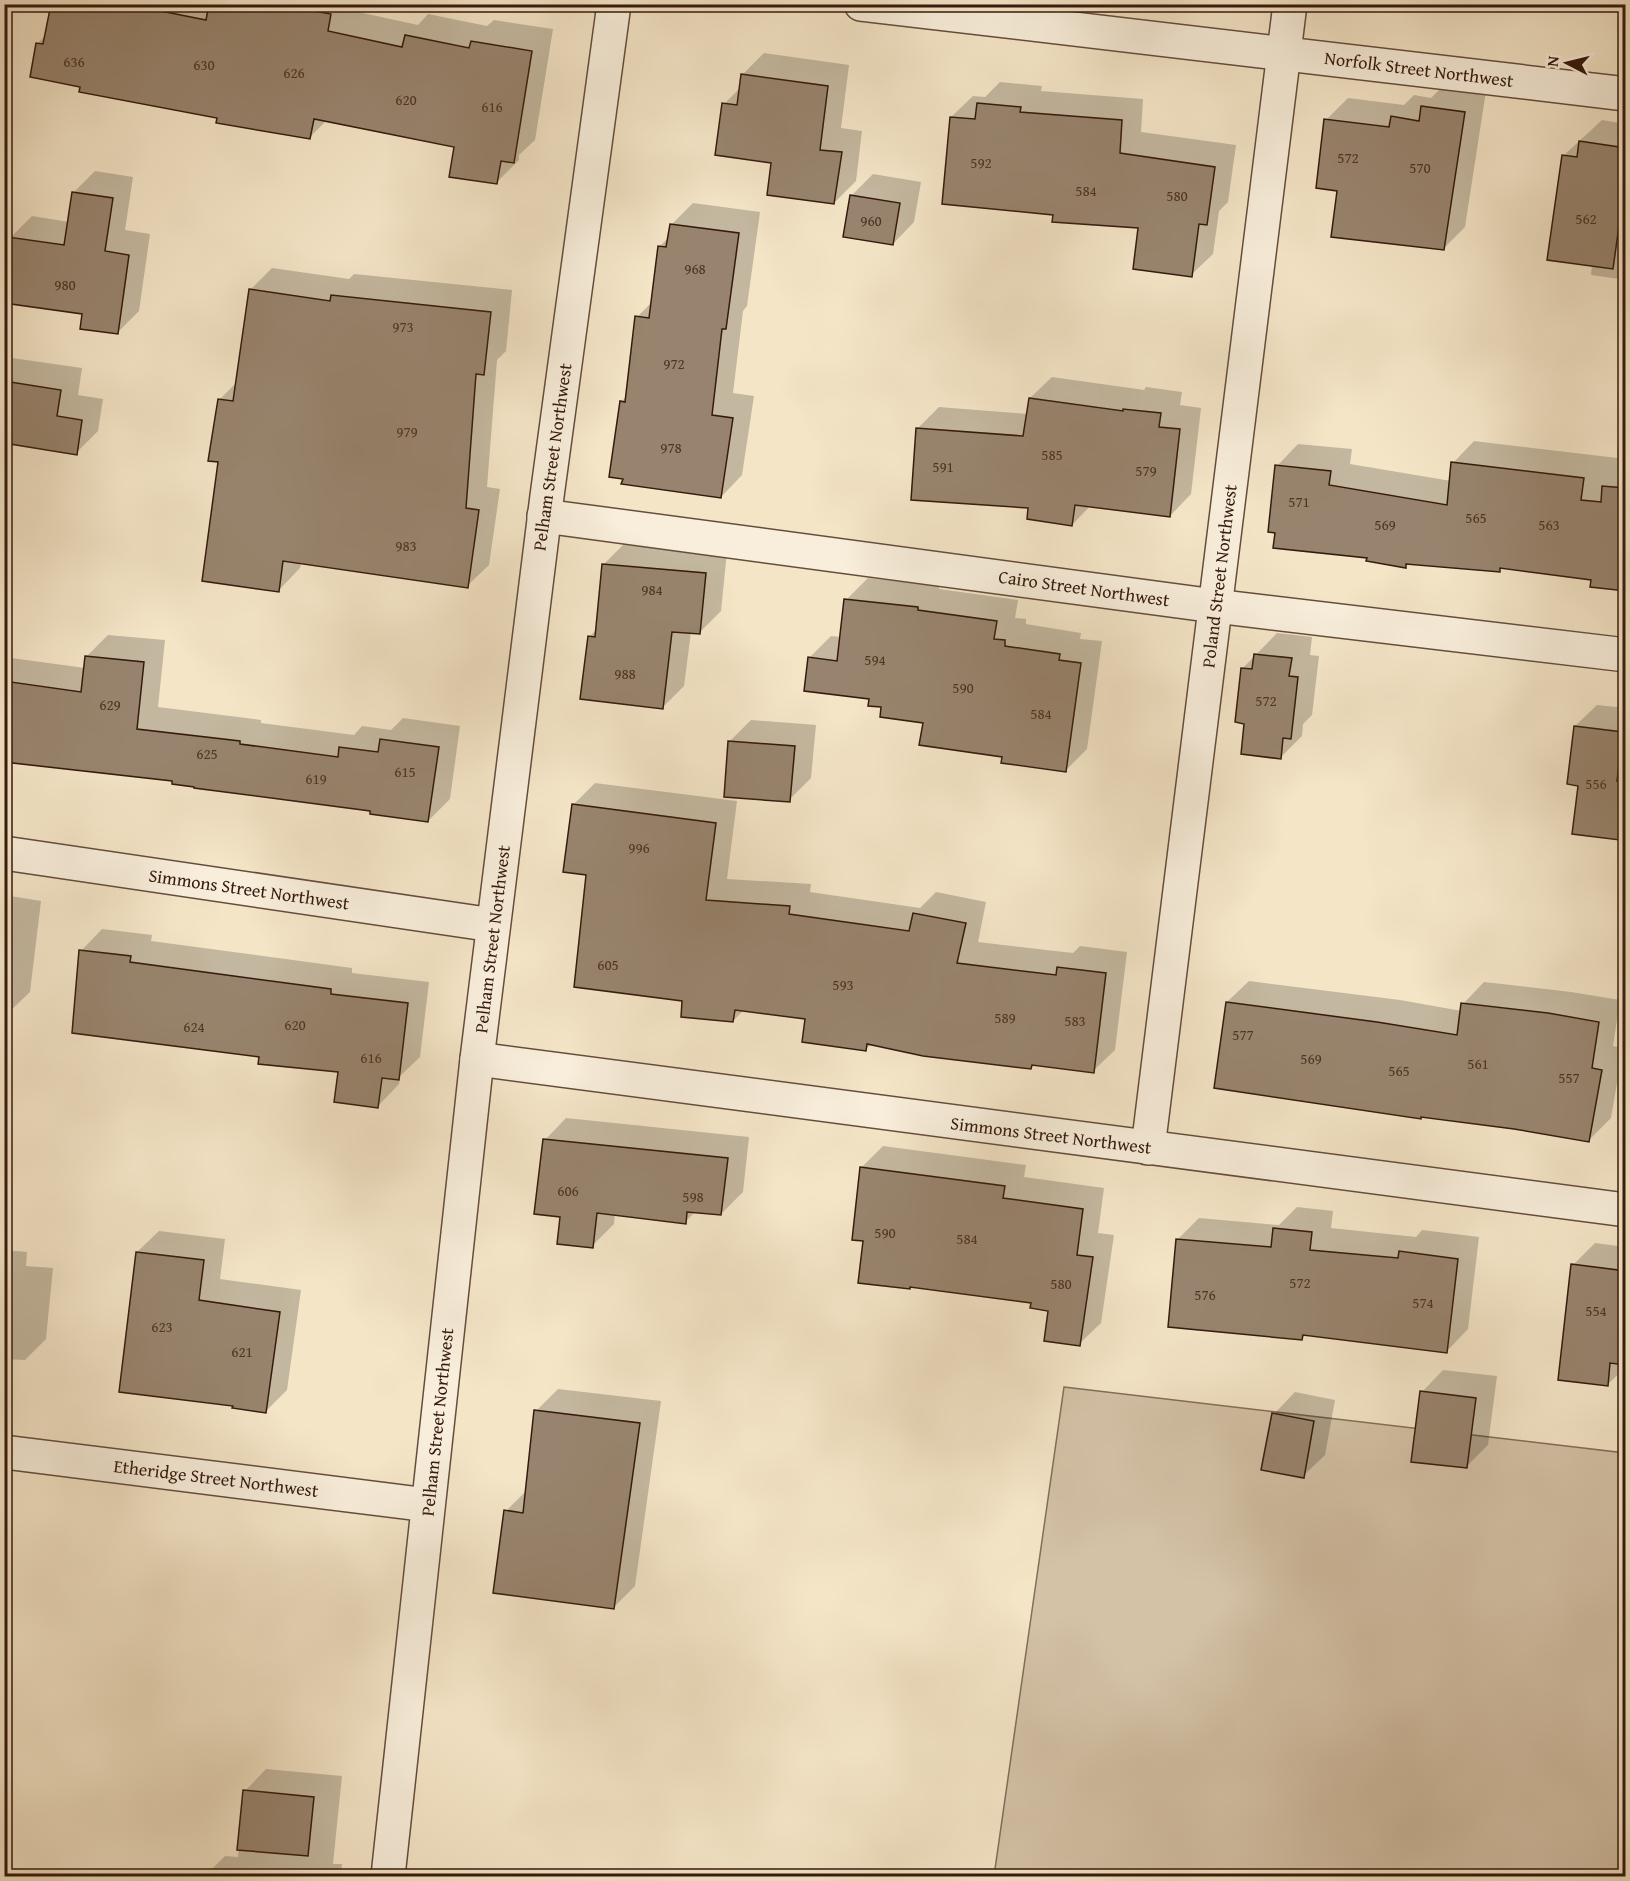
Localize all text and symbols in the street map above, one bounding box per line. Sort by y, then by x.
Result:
north arrow [1537,33,1597,93]
street label: Norfolk Street Northwest [1323,44,1516,94]
house number: 636 [63,51,85,72]
house number: 630 [193,54,215,75]
text: N [1540,54,1565,68]
house number: 626 [283,62,305,83]
house number: 620 [395,89,417,110]
house number: 616 [481,96,503,117]
house number: 572 [1337,147,1359,168]
house number: 592 [970,152,992,173]
house number: 570 [1409,157,1431,178]
house number: 584 [1075,180,1097,201]
house number: 580 [1166,185,1188,206]
house number: 562 [1575,208,1597,229]
house number: 960 [860,210,882,231]
house number: 968 [684,258,706,279]
house number: 980 [54,274,76,295]
house number: 973 [392,316,414,337]
house number: 972 [663,353,685,374]
street label: Pelham Street Northwest [525,361,579,553]
house number: 979 [396,421,418,442]
house number: 978 [660,437,682,458]
house number: 585 [1041,444,1063,465]
house number: 591 [932,456,954,477]
house number: 579 [1135,460,1157,481]
street label: Poland Street Northwest [1194,482,1244,669]
house number: 571 [1288,491,1310,512]
house number: 565 [1465,507,1487,528]
house number: 569 [1374,514,1396,535]
house number: 563 [1538,514,1560,535]
house number: 983 [395,535,417,556]
street label: Cairo Street Northwest [997,563,1172,613]
house number: 984 [641,579,663,600]
house number: 594 [864,649,886,670]
house number: 988 [614,663,636,684]
house number: 590 [952,677,974,698]
house number: 572 [1255,690,1277,711]
house number: 629 [99,694,121,715]
house number: 584 [1030,703,1052,724]
house number: 625 [196,743,218,764]
house number: 615 [394,761,416,782]
house number: 619 [305,768,327,789]
house number: 556 [1585,773,1607,794]
house number: 996 [628,837,650,858]
street label: Pelham Street Northwest [467,843,517,1035]
street label: Simmons Street Northwest [147,862,352,917]
house number: 605 [597,954,619,975]
house number: 593 [832,974,854,995]
house number: 589 [994,1007,1016,1028]
house number: 583 [1064,1010,1086,1031]
house number: 620 [284,1014,306,1035]
house number: 624 [183,1016,205,1037]
house number: 577 [1232,1024,1254,1045]
house number: 616 [360,1047,382,1068]
house number: 569 [1300,1048,1322,1069]
house number: 561 [1467,1053,1489,1074]
house number: 565 [1388,1060,1410,1081]
house number: 557 [1558,1067,1580,1088]
street label: Simmons Street Northwest [949,1109,1154,1161]
house number: 606 [557,1180,579,1201]
house number: 598 [682,1186,704,1207]
house number: 590 [874,1222,896,1243]
house number: 584 [956,1228,978,1249]
house number: 572 [1289,1272,1311,1293]
house number: 580 [1050,1273,1072,1294]
house number: 576 [1194,1284,1216,1305]
house number: 574 [1412,1292,1434,1313]
house number: 554 [1585,1300,1607,1321]
house number: 623 [151,1316,173,1337]
street label: Pelham Street Northwest [414,1326,460,1517]
house number: 621 [231,1341,253,1362]
street label: Etheridge Street Northwest [112,1452,321,1504]

